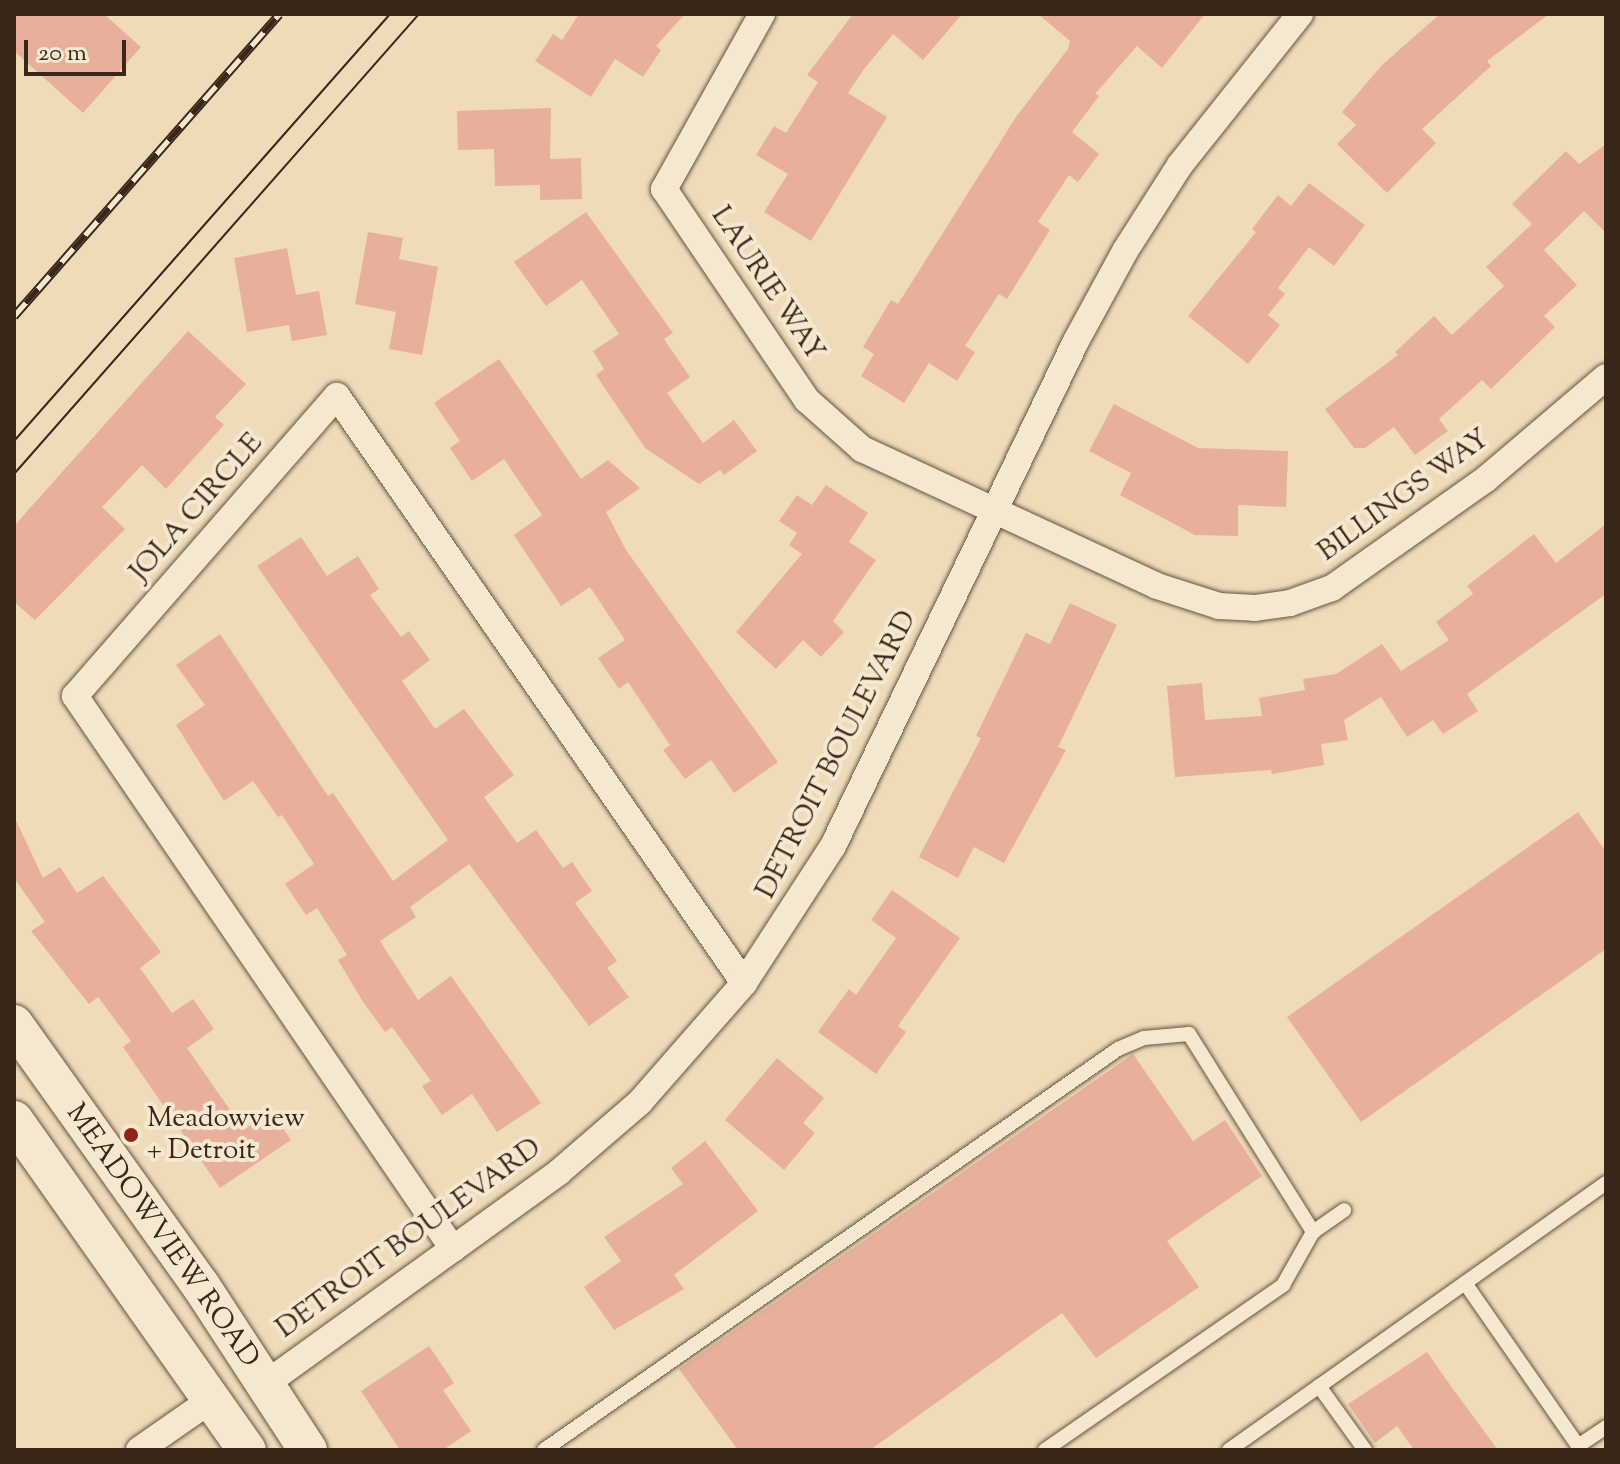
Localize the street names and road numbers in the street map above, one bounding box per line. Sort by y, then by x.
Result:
street label: LAURIE WAY [703,201,831,367]
street label: BILLINGS WAY [1312,423,1496,569]
street label: JOLA CIRCLE [124,427,270,589]
street label: DETROIT BOULEVARD [750,605,924,905]
street label: MEADOWVIEW ROAD [58,1098,266,1374]
street label: DETROIT BOULEVARD [270,1132,548,1346]

